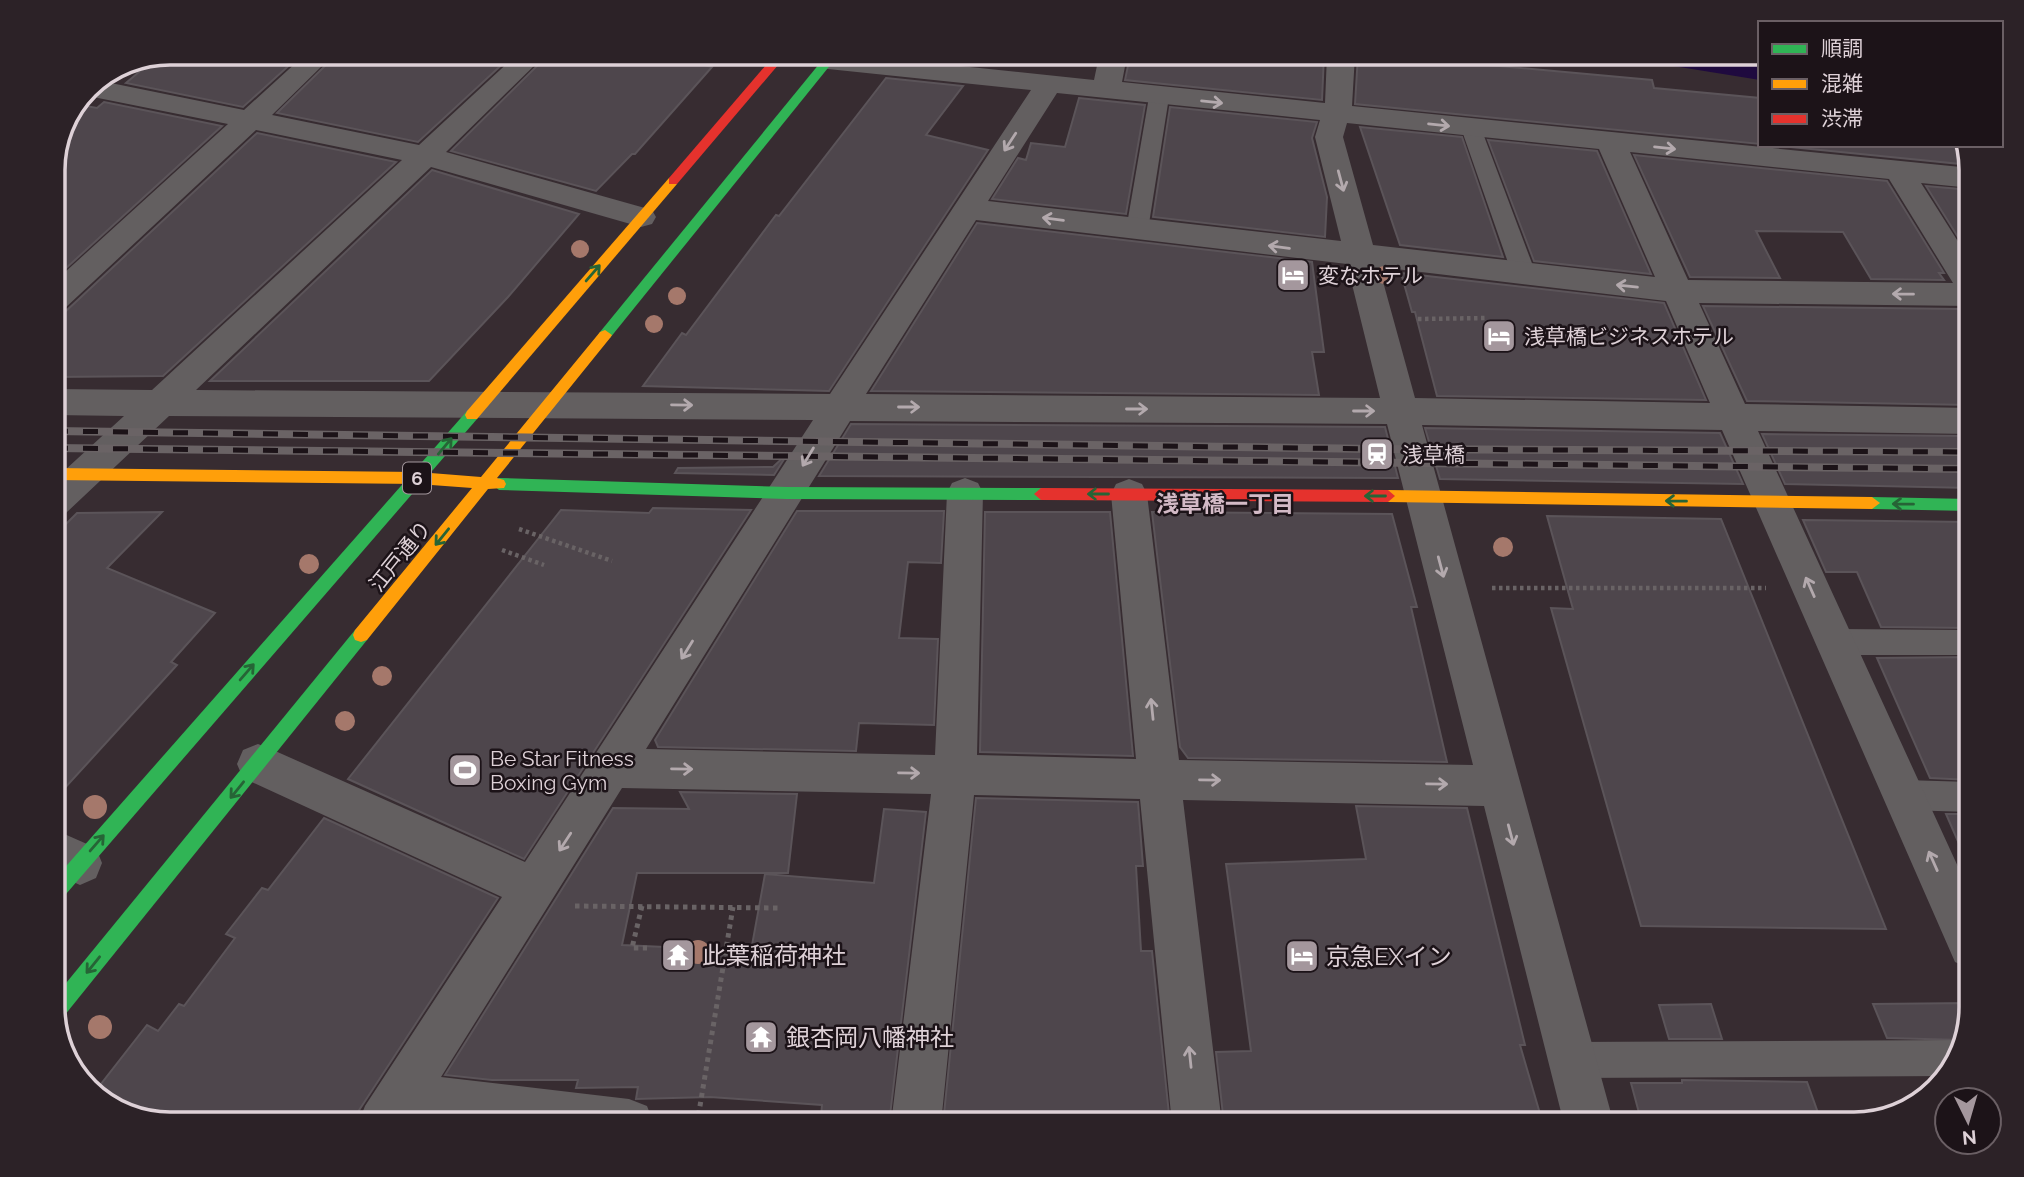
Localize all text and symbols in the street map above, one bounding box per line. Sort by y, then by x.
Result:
legend [1758,21,2003,147]
text: 順調 [1821,36,1863,61]
text: 混雑 [1821,71,1863,96]
one-way arrow [1201,96,1223,109]
text: 渋滞 [1821,106,1863,131]
one-way arrow [1427,119,1449,132]
one-way arrow [1003,132,1017,152]
one-way arrow [1653,142,1676,155]
one-way arrow [1335,169,1348,192]
one-way arrow [1042,213,1065,226]
one-way arrow [1268,240,1291,253]
hotel icon: 変なホテル [1274,256,1312,294]
place label: 変なホテル [1318,263,1423,288]
one-way arrow [585,264,601,282]
one-way arrow [1616,279,1639,292]
one-way arrow [1892,288,1915,301]
hotel icon: 浅草橋ビジネスホテル [1480,317,1518,355]
place label: 浅草橋ビジネスホテル [1524,324,1734,349]
one-way arrow [670,398,693,412]
one-way arrow [898,400,921,414]
one-way arrow [1125,402,1148,416]
one-way arrow [1353,404,1376,418]
station icon: 浅草橋 [1358,435,1396,473]
one-way arrow [437,437,453,455]
place label: 浅草橋 [1402,442,1465,467]
one-way arrow [801,447,815,467]
road number: 6 [403,463,431,494]
one-way arrow [1087,487,1110,501]
one-way arrow [1363,489,1386,503]
district label: 浅草橋一丁目 [1156,490,1294,517]
one-way arrow [1664,494,1687,507]
one-way arrow [1892,497,1915,511]
street label: 江戸通り [364,515,436,597]
one-way arrow [434,527,450,545]
one-way arrow [1435,555,1448,578]
one-way arrow [1803,577,1816,598]
one-way arrow [680,640,694,660]
one-way arrow [239,663,255,681]
one-way arrow [1146,698,1159,720]
place label: Be Star Fitness Boxing Gym [490,746,634,795]
sports icon: Be Star Fitness Boxing Gym [446,751,484,789]
one-way arrow [670,762,693,776]
one-way arrow [897,767,920,780]
one-way arrow [1198,773,1221,786]
one-way arrow [1426,777,1449,791]
one-way arrow [229,780,245,798]
one-way arrow [1506,823,1519,845]
one-way arrow [558,832,572,852]
one-way arrow [89,835,105,853]
one-way arrow [1926,851,1939,872]
temple icon: 此葉稲荷神社 [659,936,697,974]
hotel icon: 京急EXイン [1283,937,1321,975]
place label: 此葉稲荷神社 [702,941,846,970]
place label: 京急EXイン [1326,942,1452,971]
one-way arrow [85,956,100,974]
temple icon: 銀杏岡八幡神社 [742,1018,780,1056]
place label: 銀杏岡八幡神社 [786,1023,954,1052]
one-way arrow [1183,1046,1196,1068]
north arrow [1933,1086,2003,1156]
text: N [1961,1126,1978,1150]

